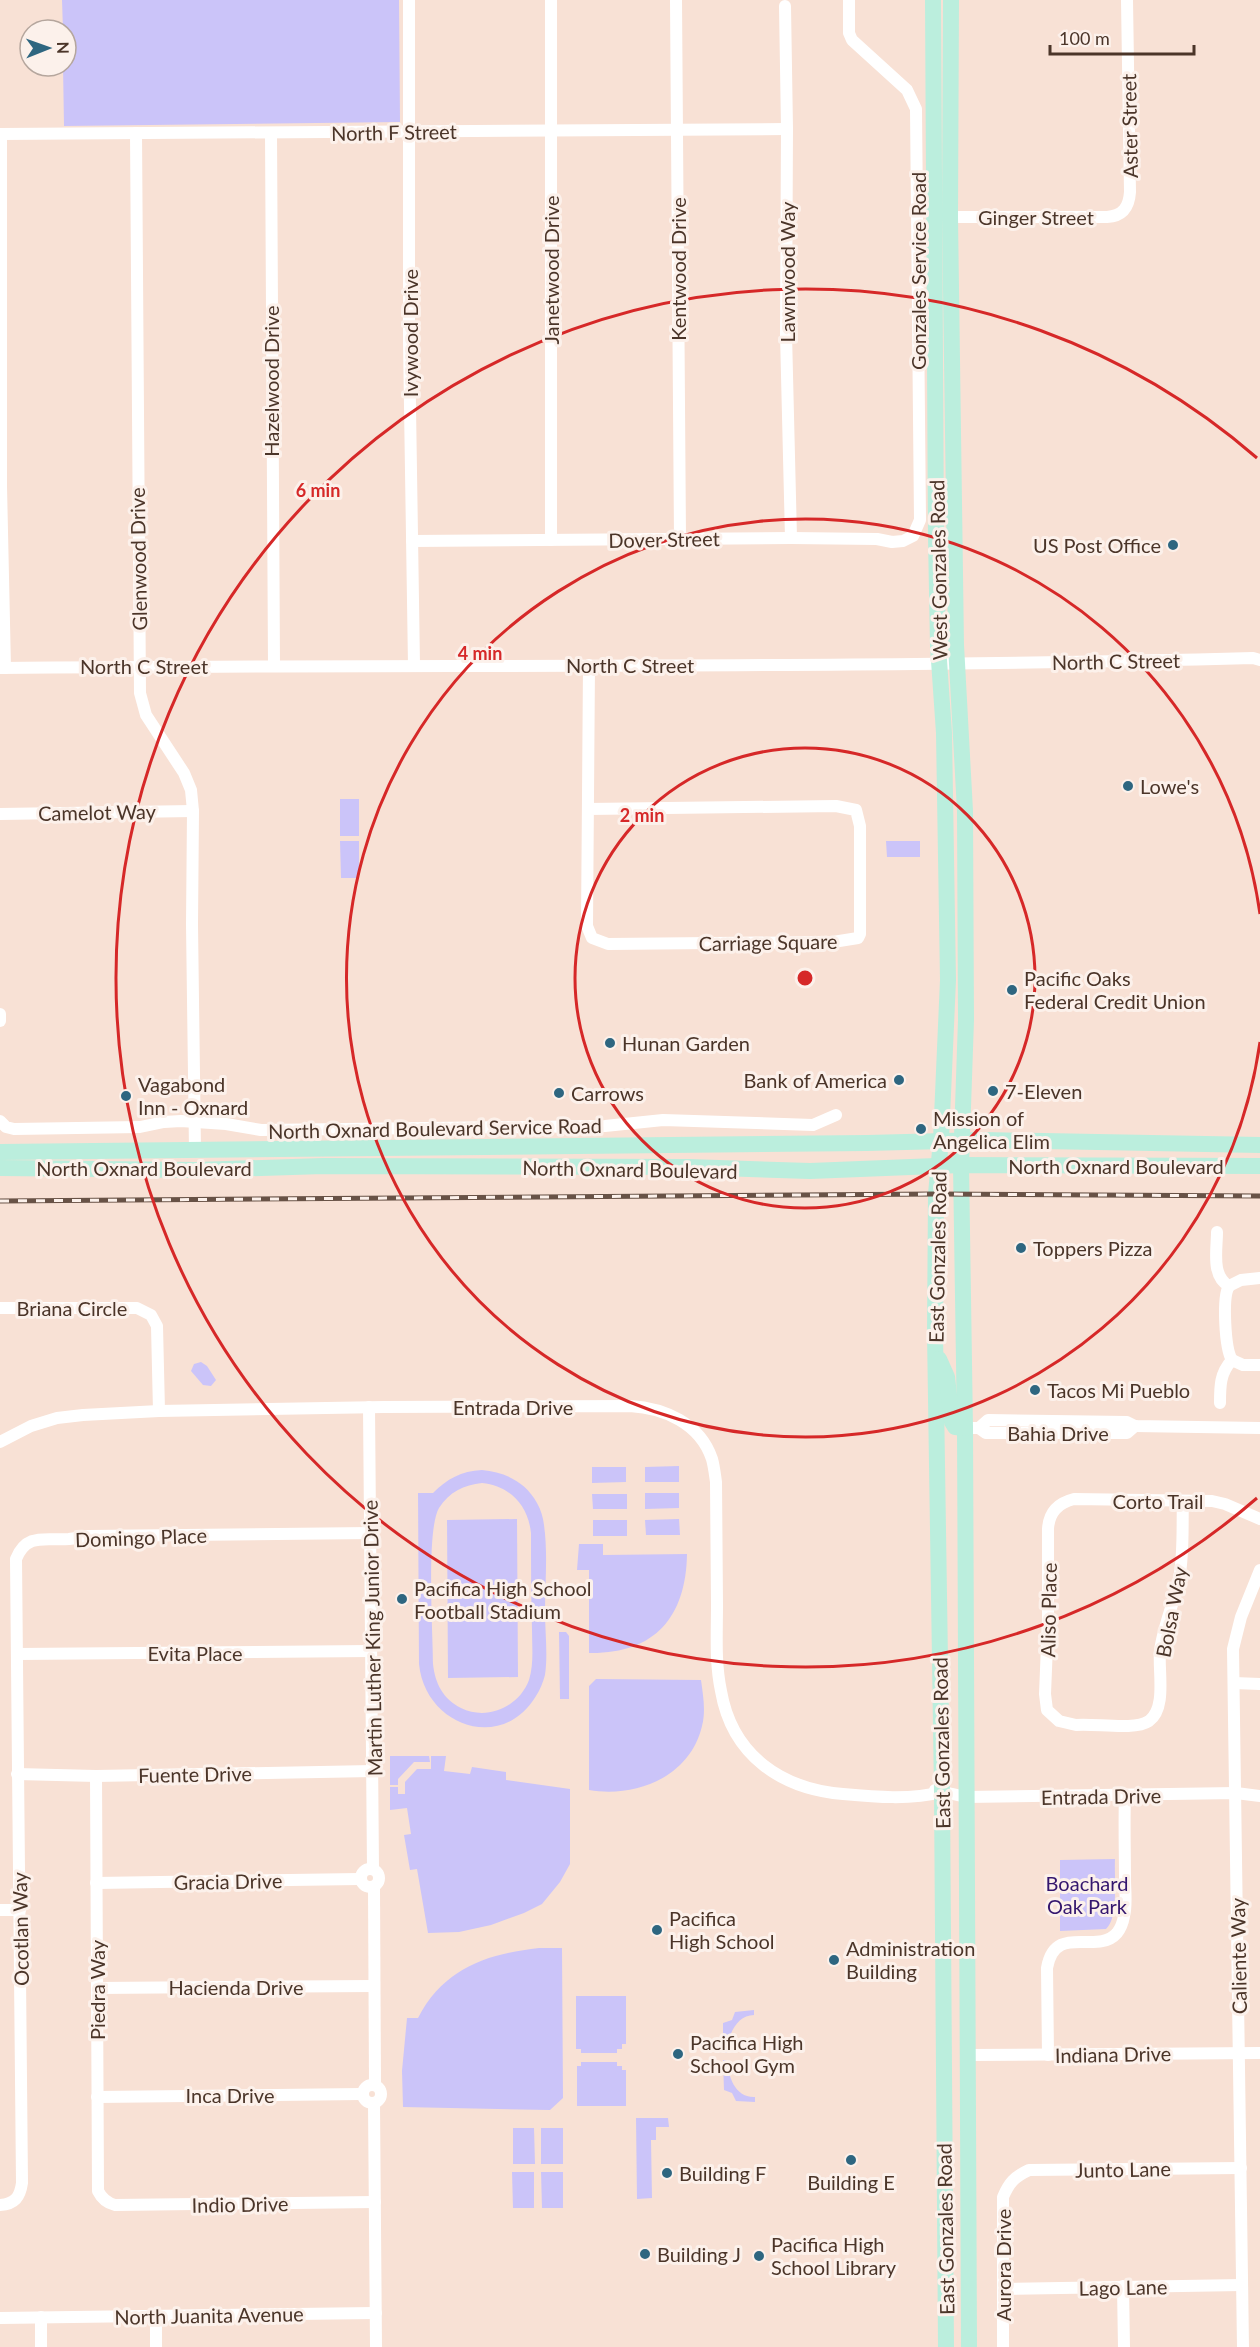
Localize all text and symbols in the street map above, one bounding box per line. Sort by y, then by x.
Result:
north arrow [18,18,78,78]
scale bar [1050,18,1194,56]
text: 100 m [1059,27,1110,49]
text: N [54,41,73,54]
street label: Aster Street [1116,74,1142,178]
street label: North F Street [331,119,457,145]
street label: Gonzales Service Road [906,172,930,370]
street label: Janetwood Drive [539,195,563,345]
street label: Kentwood Drive [666,197,690,341]
street label: Lawnwood Way [775,201,799,342]
street label: Ginger Street [978,205,1094,229]
street label: Ivywood Drive [398,269,422,397]
street label: Hazelwood Drive [259,305,283,457]
text: 6 min [296,479,340,501]
street label: West Gonzales Road [924,480,952,660]
street label: Glenwood Drive [125,487,151,631]
street label: Dover Street [608,526,720,552]
place label: US Post Office [1033,533,1161,557]
marker: US Post Office [1166,538,1180,552]
text: 4 min [458,642,502,664]
street label: North C Street [1052,648,1180,674]
street label: North C Street [566,653,694,677]
street label: North C Street [80,654,208,678]
place label: Lowe's [1140,774,1199,798]
marker: Lowe's [1121,779,1135,793]
street label: Camelot Way [38,799,157,825]
text: 2 min [620,804,664,826]
street label: Carriage Square [698,929,838,955]
place label: Pacific Oaks Federal Credit Union [1024,966,1206,1013]
centre of rings [795,968,815,988]
marker: Pacific Oaks Federal Credit Union [1005,983,1019,997]
place label: Hunan Garden [622,1031,750,1055]
marker: Hunan Garden [603,1036,617,1050]
place label: Bank of America [744,1068,887,1092]
place label: Vagabond Inn - Oxnard [138,1072,248,1119]
marker: Bank of America [892,1073,906,1087]
place label: 7-Eleven [1005,1079,1082,1103]
place label: Carrows [571,1081,644,1105]
marker: 7-Eleven [986,1084,1000,1098]
marker: Carrows [552,1086,566,1100]
marker: Vagabond Inn - Oxnard [119,1089,133,1103]
place label: Mission of Angelica Elim [933,1106,1050,1153]
street label: North Oxnard Boulevard Service Road [268,1113,602,1143]
marker: Mission of Angelica Elim [914,1122,928,1136]
street label: North Oxnard Boulevard [1008,1154,1224,1178]
street label: North Oxnard Boulevard [522,1155,738,1183]
street label: North Oxnard Boulevard [36,1156,252,1180]
street label: East Gonzales Road [924,1171,950,1343]
place label: Toppers Pizza [1033,1236,1152,1260]
marker: Toppers Pizza [1014,1241,1028,1255]
street label: Briana Circle [17,1296,127,1320]
place label: Tacos Mi Pueblo [1047,1378,1190,1402]
marker: Tacos Mi Pueblo [1028,1383,1042,1397]
street label: Entrada Drive [453,1395,573,1419]
street label: Bahia Drive [1007,1421,1109,1445]
street label: Corto Trail [1113,1489,1203,1513]
street label: Martin Luther King Junior Drive [358,1500,386,1776]
street label: Domingo Place [75,1523,207,1551]
street label: Aliso Place [1035,1562,1061,1658]
street label: Bolsa Way [1150,1564,1192,1659]
place label: Pacifica High School Football Stadium [414,1576,592,1623]
marker: Pacifica High School Football Stadium [395,1592,409,1606]
street label: Evita Place [148,1641,242,1665]
street label: East Gonzales Road [928,1657,954,1829]
street label: Fuente Drive [138,1761,252,1787]
street label: Entrada Drive [1041,1783,1161,1809]
street label: Gracia Drive [173,1868,283,1894]
street label: Ocotlan Way [7,1871,33,1986]
park label: Boachard Oak Park [1046,1871,1128,1918]
street label: Caliente Way [1225,1897,1251,2014]
place label: Pacifica High School [669,1906,775,1953]
marker: Pacifica High School [650,1923,664,1937]
place label: Administration Building [846,1936,975,1983]
street label: Piedra Way [85,1939,109,2040]
marker: Administration Building [827,1953,841,1967]
street label: Hacienda Drive [169,1975,303,1999]
place label: Pacifica High School Gym [690,2030,804,2077]
street label: Indiana Drive [1055,2041,1171,2067]
marker: Pacifica High School Gym [671,2047,685,2061]
street label: Inca Drive [186,2083,274,2107]
street label: East Gonzales Road [932,2143,958,2315]
marker: Building E [844,2153,858,2167]
street label: Junto Lane [1075,2156,1171,2182]
place label: Building F [679,2161,766,2185]
marker: Building F [660,2166,674,2180]
place label: Building E [807,2170,895,2194]
street label: Indio Drive [191,2191,289,2217]
street label: Aurora Drive [991,2209,1015,2321]
place label: Pacifica High School Library [771,2232,897,2279]
place label: Building J [657,2242,741,2266]
marker: Building J [638,2247,652,2261]
marker: Pacifica High School Library [752,2249,766,2263]
street label: Lago Lane [1078,2274,1168,2300]
street label: North Juanita Avenue [114,2301,304,2329]

